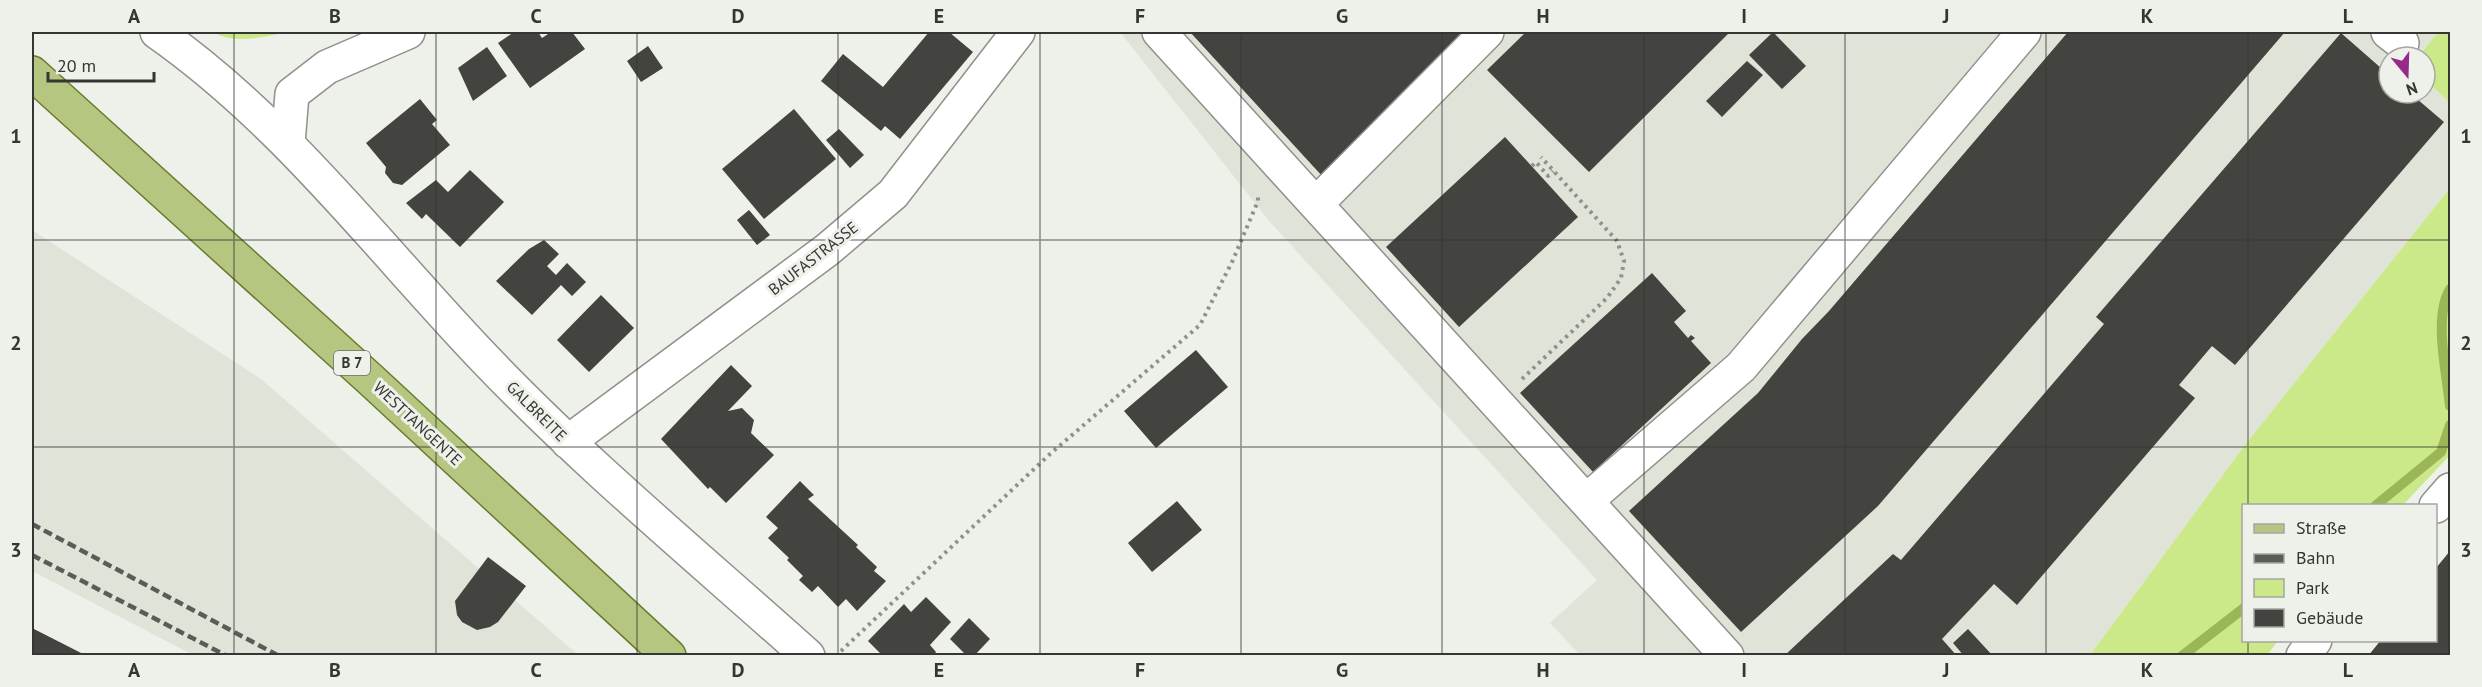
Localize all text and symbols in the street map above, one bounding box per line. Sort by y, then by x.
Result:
text: A [128,3,141,29]
text: B [329,3,341,29]
text: C [530,3,542,29]
text: D [732,3,745,29]
text: E [934,3,944,29]
text: F [1135,3,1145,29]
text: G [1336,3,1348,29]
text: H [1536,3,1550,29]
text: I [1741,3,1747,29]
text: J [1942,3,1949,29]
text: K [2141,3,2154,29]
text: L [2343,3,2354,29]
scale bar [48,45,154,83]
north arrow [2377,45,2437,105]
text: 20 m [57,54,96,77]
text: N [2404,78,2420,100]
text: 1 [10,123,22,149]
text: 1 [2460,123,2472,149]
street label: BAUFASTRASSE [764,217,862,299]
text: 2 [10,330,22,356]
text: 2 [2460,330,2472,356]
road number: B 7 [334,351,370,375]
street label: WESTTANGENTE [369,377,467,469]
street label: GALBREITE [503,377,571,445]
legend [2242,504,2437,642]
text: Straße [2296,516,2347,539]
text: 3 [10,537,22,563]
text: 3 [2460,537,2472,563]
text: Bahn [2296,546,2335,569]
text: Park [2296,576,2329,599]
text: Gebäude [2296,606,2363,629]
text: A [128,657,141,683]
text: B [329,657,341,683]
text: C [530,657,542,683]
text: D [732,657,745,683]
text: E [934,657,944,683]
text: F [1135,657,1145,683]
text: G [1336,657,1348,683]
text: H [1536,657,1550,683]
text: I [1741,657,1747,683]
text: J [1942,657,1949,683]
text: K [2141,657,2154,683]
text: L [2343,657,2354,683]

